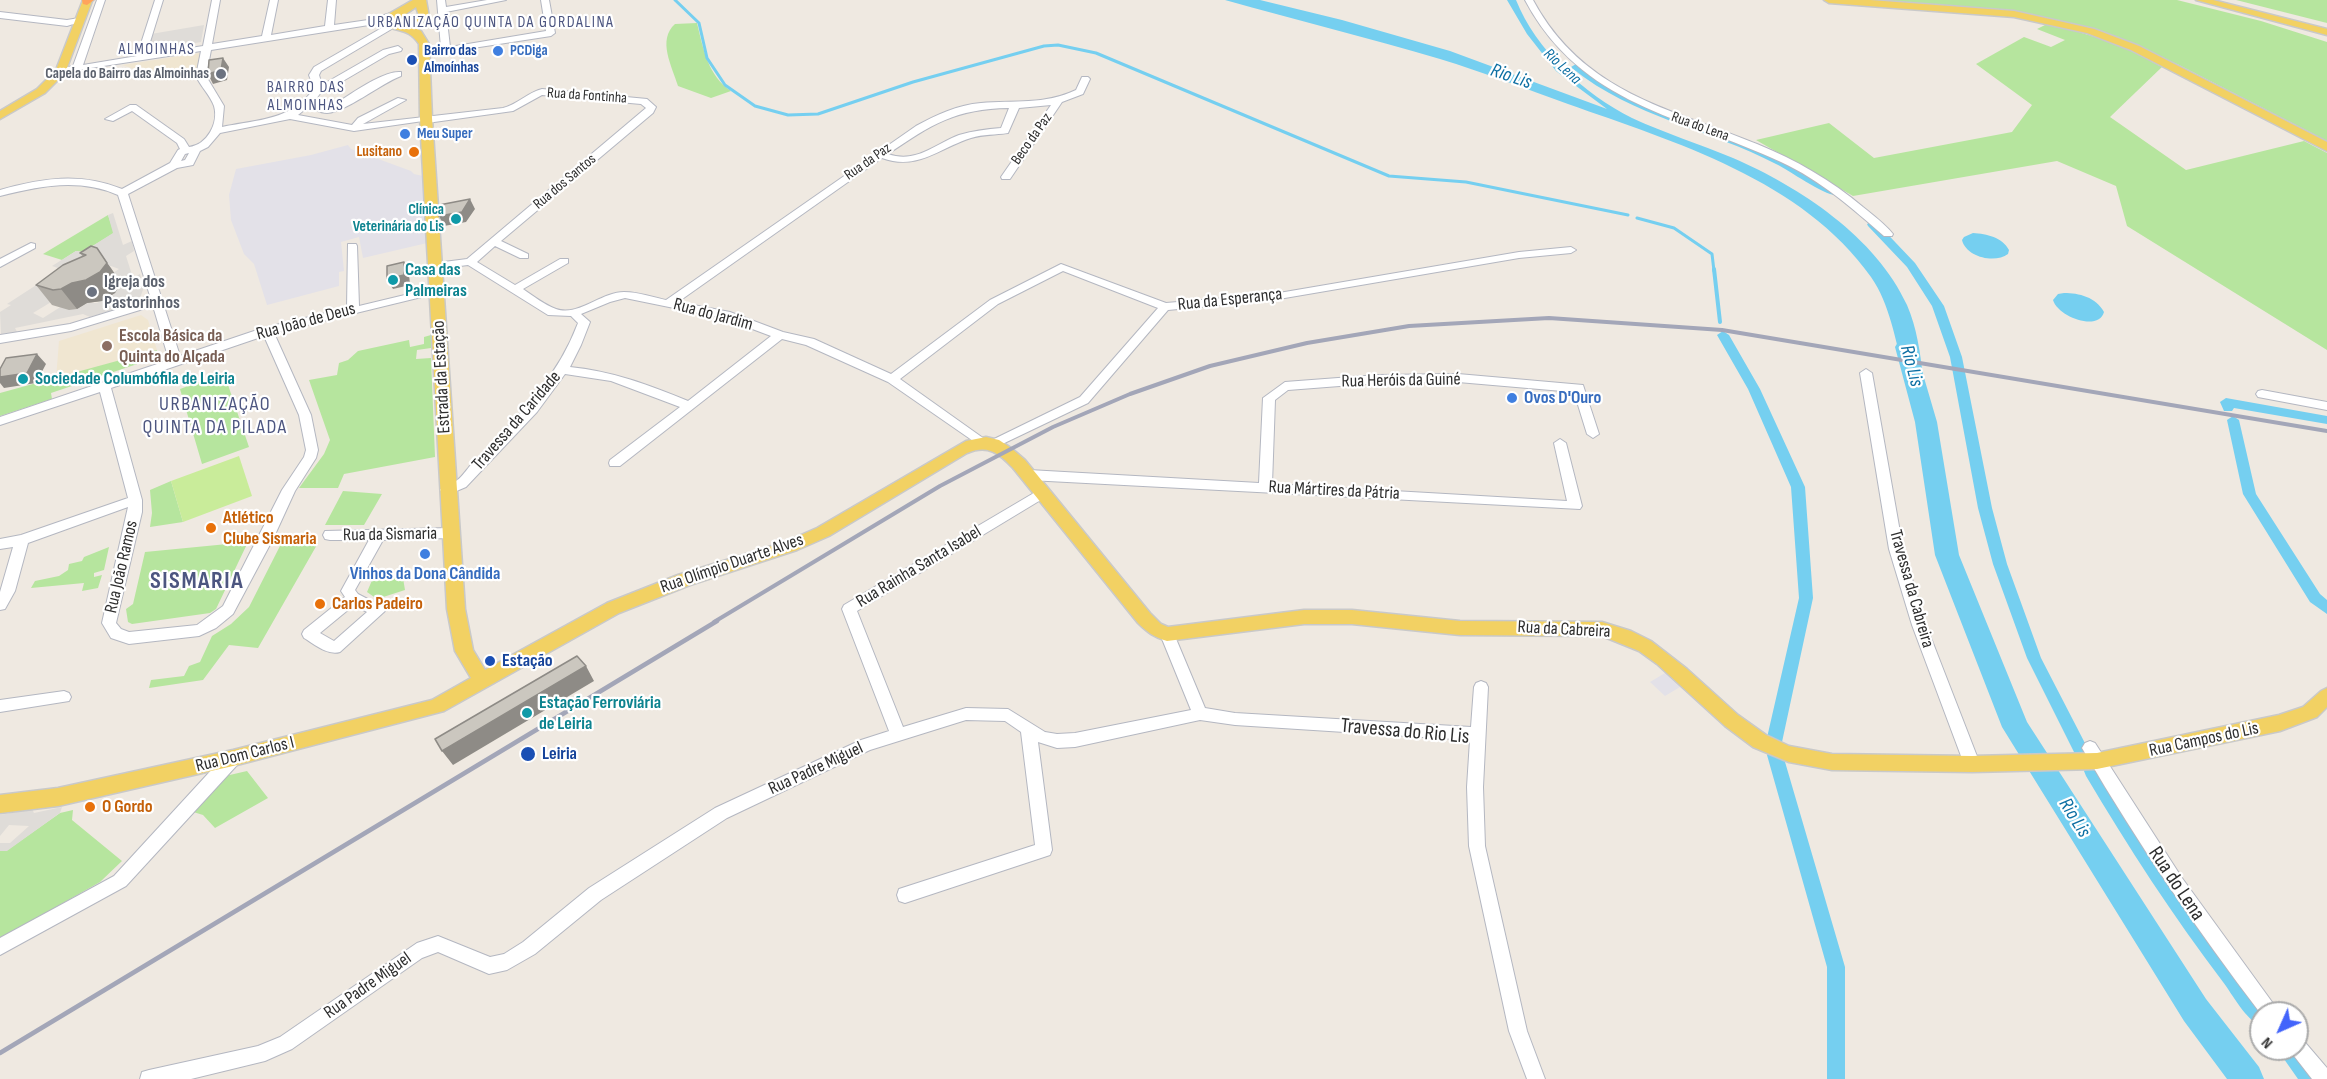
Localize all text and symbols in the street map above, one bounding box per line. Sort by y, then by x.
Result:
district label: URBANIZAÇÃO QUINTA DA GORDALINA [368,13,614,33]
district label: ALMOINHAS [119,40,195,60]
place label: Bairro das Almoínhas [424,42,479,77]
place label: PCDiga [510,42,548,60]
marker: PCDiga [491,44,505,58]
water label: Rio Lena [1539,45,1585,89]
marker: Bairro das Almoínhas [405,53,419,67]
water label: Rio Lis [1487,59,1535,95]
place label: Capela do Bairro das Almoinhas [45,65,209,83]
marker: Capela do Bairro das Almoinhas [214,67,228,81]
district label: BAIRRO DAS ALMOINHAS [267,78,345,116]
street label: Rua da Fontinha [546,84,628,108]
street label: Rua do Lena [1669,108,1731,146]
street label: Beco da Paz [1008,110,1056,168]
place label: Meu Super [417,125,473,143]
marker: Meu Super [398,127,412,141]
street label: Rua da Paz [841,139,895,185]
place label: Lusitano [356,143,402,161]
marker: Lusitano [407,145,421,159]
street label: Rua dos Santos [530,151,600,213]
place label: Clínica Veterinária do Lis [353,201,444,236]
marker: Clínica Veterinária do Lis [449,212,463,226]
place label: Casa das Palmeiras [405,259,467,302]
place label: Igreja dos Pastorinhos [104,271,180,314]
marker: Casa das Palmeiras [386,273,400,287]
street label: Rua da Esperança [1177,284,1283,316]
marker: Igreja dos Pastorinhos [85,285,99,299]
street label: Rua do Jardim [671,294,755,336]
street label: Rua João de Deus [254,298,358,346]
street label: Estrada da Estação [428,320,456,434]
place label: Escola Básica da Quinta do Alçada [119,325,225,368]
marker: Escola Básica da Quinta do Alçada [100,339,114,353]
water label: Rio Lis [1894,343,1928,389]
street label: Travessa da Caridade [468,367,566,475]
place label: Sociedade Columbófila de Leiria [35,368,235,390]
street label: Rua Heróis da Guiné [1341,369,1461,393]
marker: Sociedade Columbófila de Leiria [16,372,30,386]
place label: Ovos D'Ouro [1524,387,1601,409]
marker: Ovos D'Ouro [1505,391,1519,405]
district label: URBANIZAÇÃO QUINTA DA PILADA [142,393,288,440]
street label: Rua Mártires da Pátria [1268,477,1400,505]
place label: Atlético Clube Sismaria [223,507,317,550]
street label: Rua João Ramos [101,519,143,615]
marker: Atlético Clube Sismaria [204,521,218,535]
street label: Rua Rainha Santa Isabel [853,521,985,613]
street label: Rua da Sismaria [343,523,437,547]
street label: Travessa da Cabreira [1884,528,1938,650]
street label: Rua Olímpio Duarte Alves [658,529,806,599]
marker: Vinhos da Dona Cândida [418,547,432,561]
place label: Vinhos da Dona Cândida [350,563,500,585]
district label: SISMARIA [150,568,244,596]
place label: Carlos Padeiro [332,593,423,615]
marker: Carlos Padeiro [313,597,327,611]
street label: Rua da Cabreira [1517,617,1611,643]
place label: Estação [502,650,553,672]
marker: Estação [483,654,497,668]
place label: Estação Ferroviária de Leiria [539,692,661,734]
marker: Estação Ferroviária de Leiria [520,706,534,720]
street label: Travessa do Rio Lis [1340,714,1470,750]
street label: Rua Campos do Lis [2147,718,2261,762]
street label: Rua Dom Carlos I [194,732,296,778]
street label: Rua Padre Miguel [765,738,867,800]
place label: Leiria [542,743,577,765]
marker: Leiria [519,745,537,763]
water label: Rio Lis [2053,794,2095,842]
place label: O Gordo [102,796,153,818]
marker: O Gordo [83,800,97,814]
street label: Rua do Lena [2142,842,2210,926]
street label: Rua Padre Miguel [320,948,416,1024]
north arrow [2249,1001,2309,1061]
text: N [2258,1033,2277,1052]

